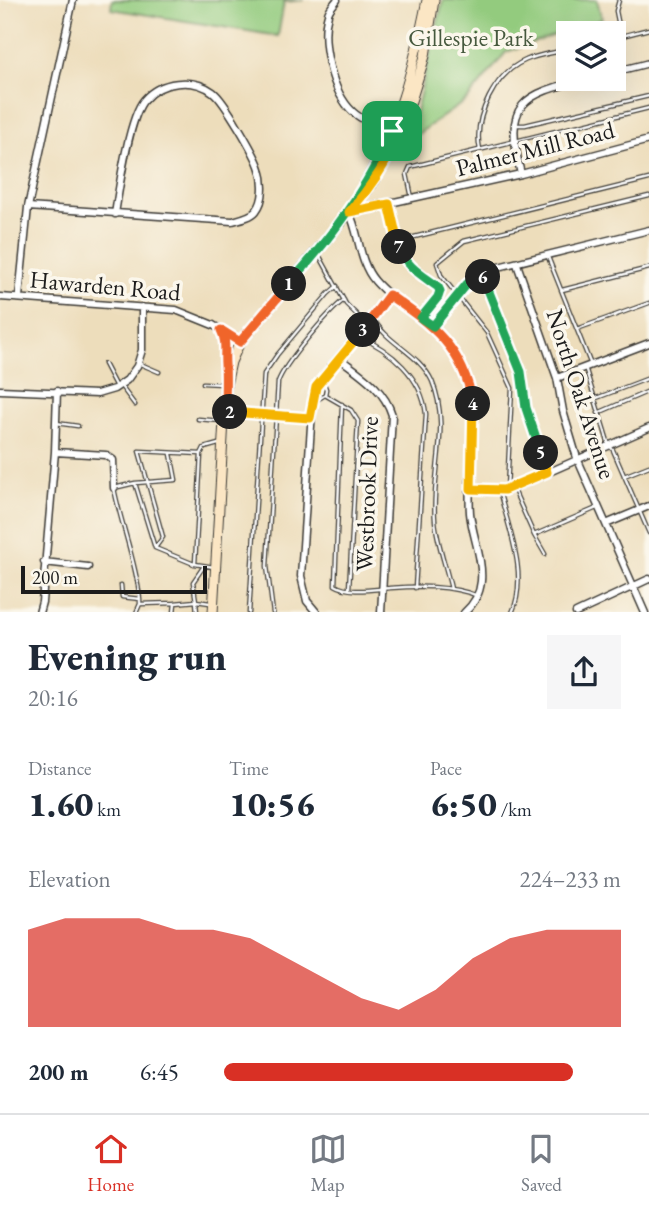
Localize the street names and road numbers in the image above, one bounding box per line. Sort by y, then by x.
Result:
street label: Palmer Mill Road [452,114,618,183]
street label: Hawarden Road [28,263,183,308]
street label: North Oak Avenue [539,305,623,483]
street label: Westbrook Drive [348,416,385,572]

